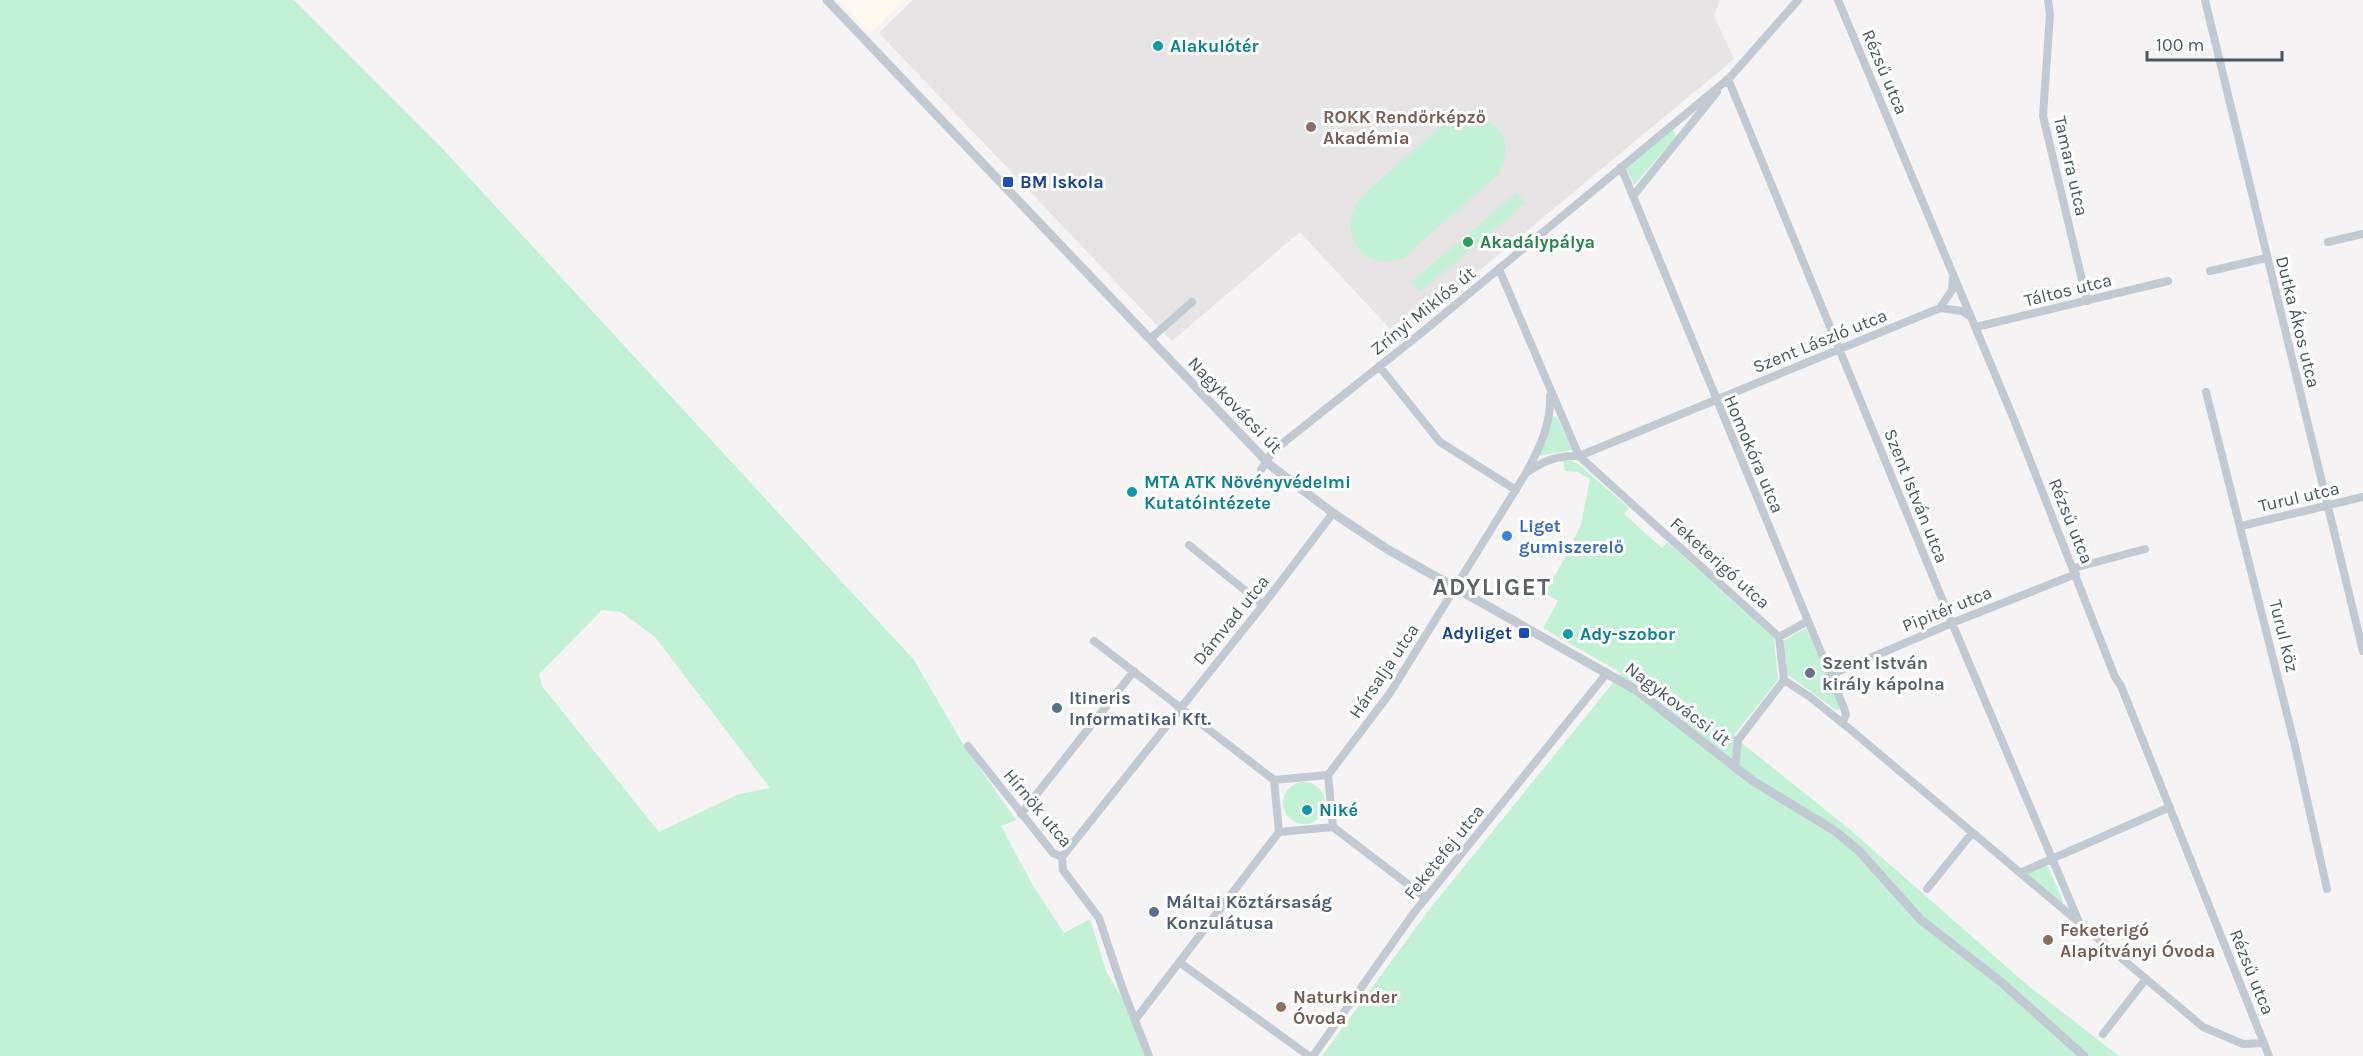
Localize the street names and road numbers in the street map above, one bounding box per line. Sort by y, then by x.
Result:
street label: Rézsű utca [1857,26,1913,118]
street label: Tamara utca [2049,114,2093,218]
street label: Dutka Ákos utca [2271,254,2326,390]
street label: Zrínyi Miklós út [1366,262,1480,360]
street label: Táltos utca [2022,268,2114,312]
street label: Szent László utca [1750,304,1890,378]
street label: Nagykovácsi út [1183,352,1287,458]
street label: Homokóra utca [1719,392,1789,516]
street label: Szent István utca [1879,426,1953,566]
street label: Rézsű utca [2044,475,2098,567]
street label: Turul utca [2256,477,2342,517]
street label: Feketerigó utca [1666,512,1774,614]
street label: Dámvad utca [1188,571,1274,669]
street label: Pipitér utca [1899,581,1995,637]
street label: Turul köz [2264,597,2304,675]
street label: Hársalja utca [1344,619,1424,723]
street label: Nagykovácsi út [1621,657,1735,751]
street label: Hírnök utca [999,764,1077,852]
street label: Feketefej utca [1399,800,1489,904]
street label: Rézsű utca [2225,926,2279,1018]

